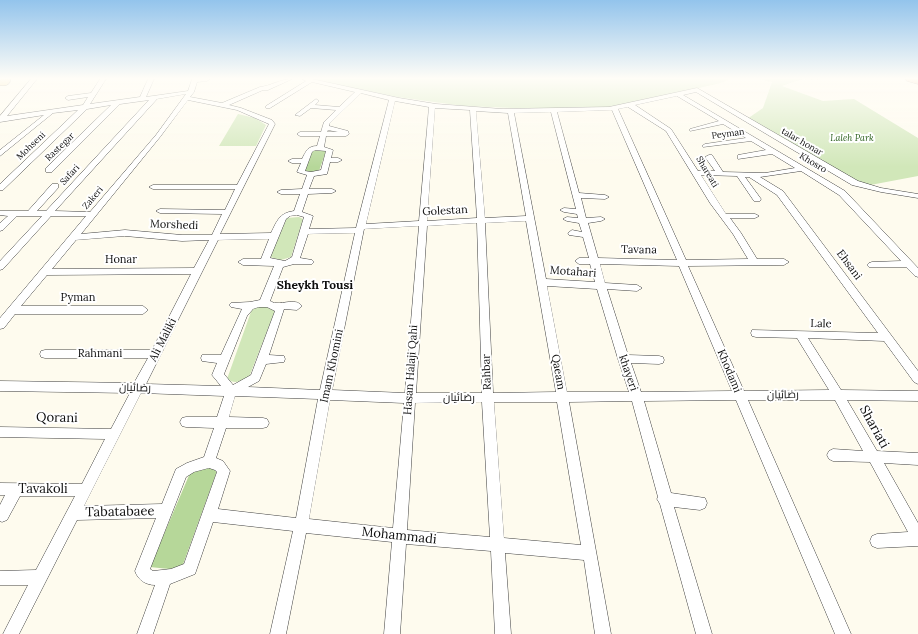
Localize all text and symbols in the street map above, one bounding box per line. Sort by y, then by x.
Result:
street label: Peyman [711,126,745,142]
street label: talar honar [779,126,825,158]
street label: Mohseni [14,130,48,162]
street label: Rastegar [43,130,77,164]
park label: Laleh Park [830,133,874,143]
street label: Khosro [797,151,829,175]
street label: Shareati [694,154,720,190]
street label: Safari [58,163,82,187]
street label: Zakeri [80,184,106,212]
street label: Golestan [422,203,468,219]
street label: Morshedi [150,218,198,232]
street label: Tavana [621,243,657,257]
street label: Ehsani [834,247,864,283]
street label: Honar [105,253,137,267]
street label: Motahari [549,264,597,280]
district label: Sheykh Tousi [277,279,353,293]
street label: Pyman [61,291,95,305]
street label: Ali Maliki [147,316,179,364]
street label: Lale [810,317,832,331]
street label: Hasan Halaji Qahi [401,324,421,416]
street label: Imam Khomini [318,328,346,404]
street label: Rahmani [78,347,122,361]
street label: Khodami [714,347,744,395]
street label: Qaeam [548,353,568,391]
street label: khayeri [616,353,640,393]
street label: Rahbar [480,354,494,390]
street label: رضائیان [119,381,151,395]
street label: رضائیان [767,388,799,402]
street label: رضائیان [443,391,475,405]
street label: Shariati [856,403,892,451]
street label: Qorani [36,410,78,426]
street label: Tavakoli [18,481,68,497]
street label: Tabatabaee [85,504,155,520]
street label: Mohammadi [361,524,437,548]

